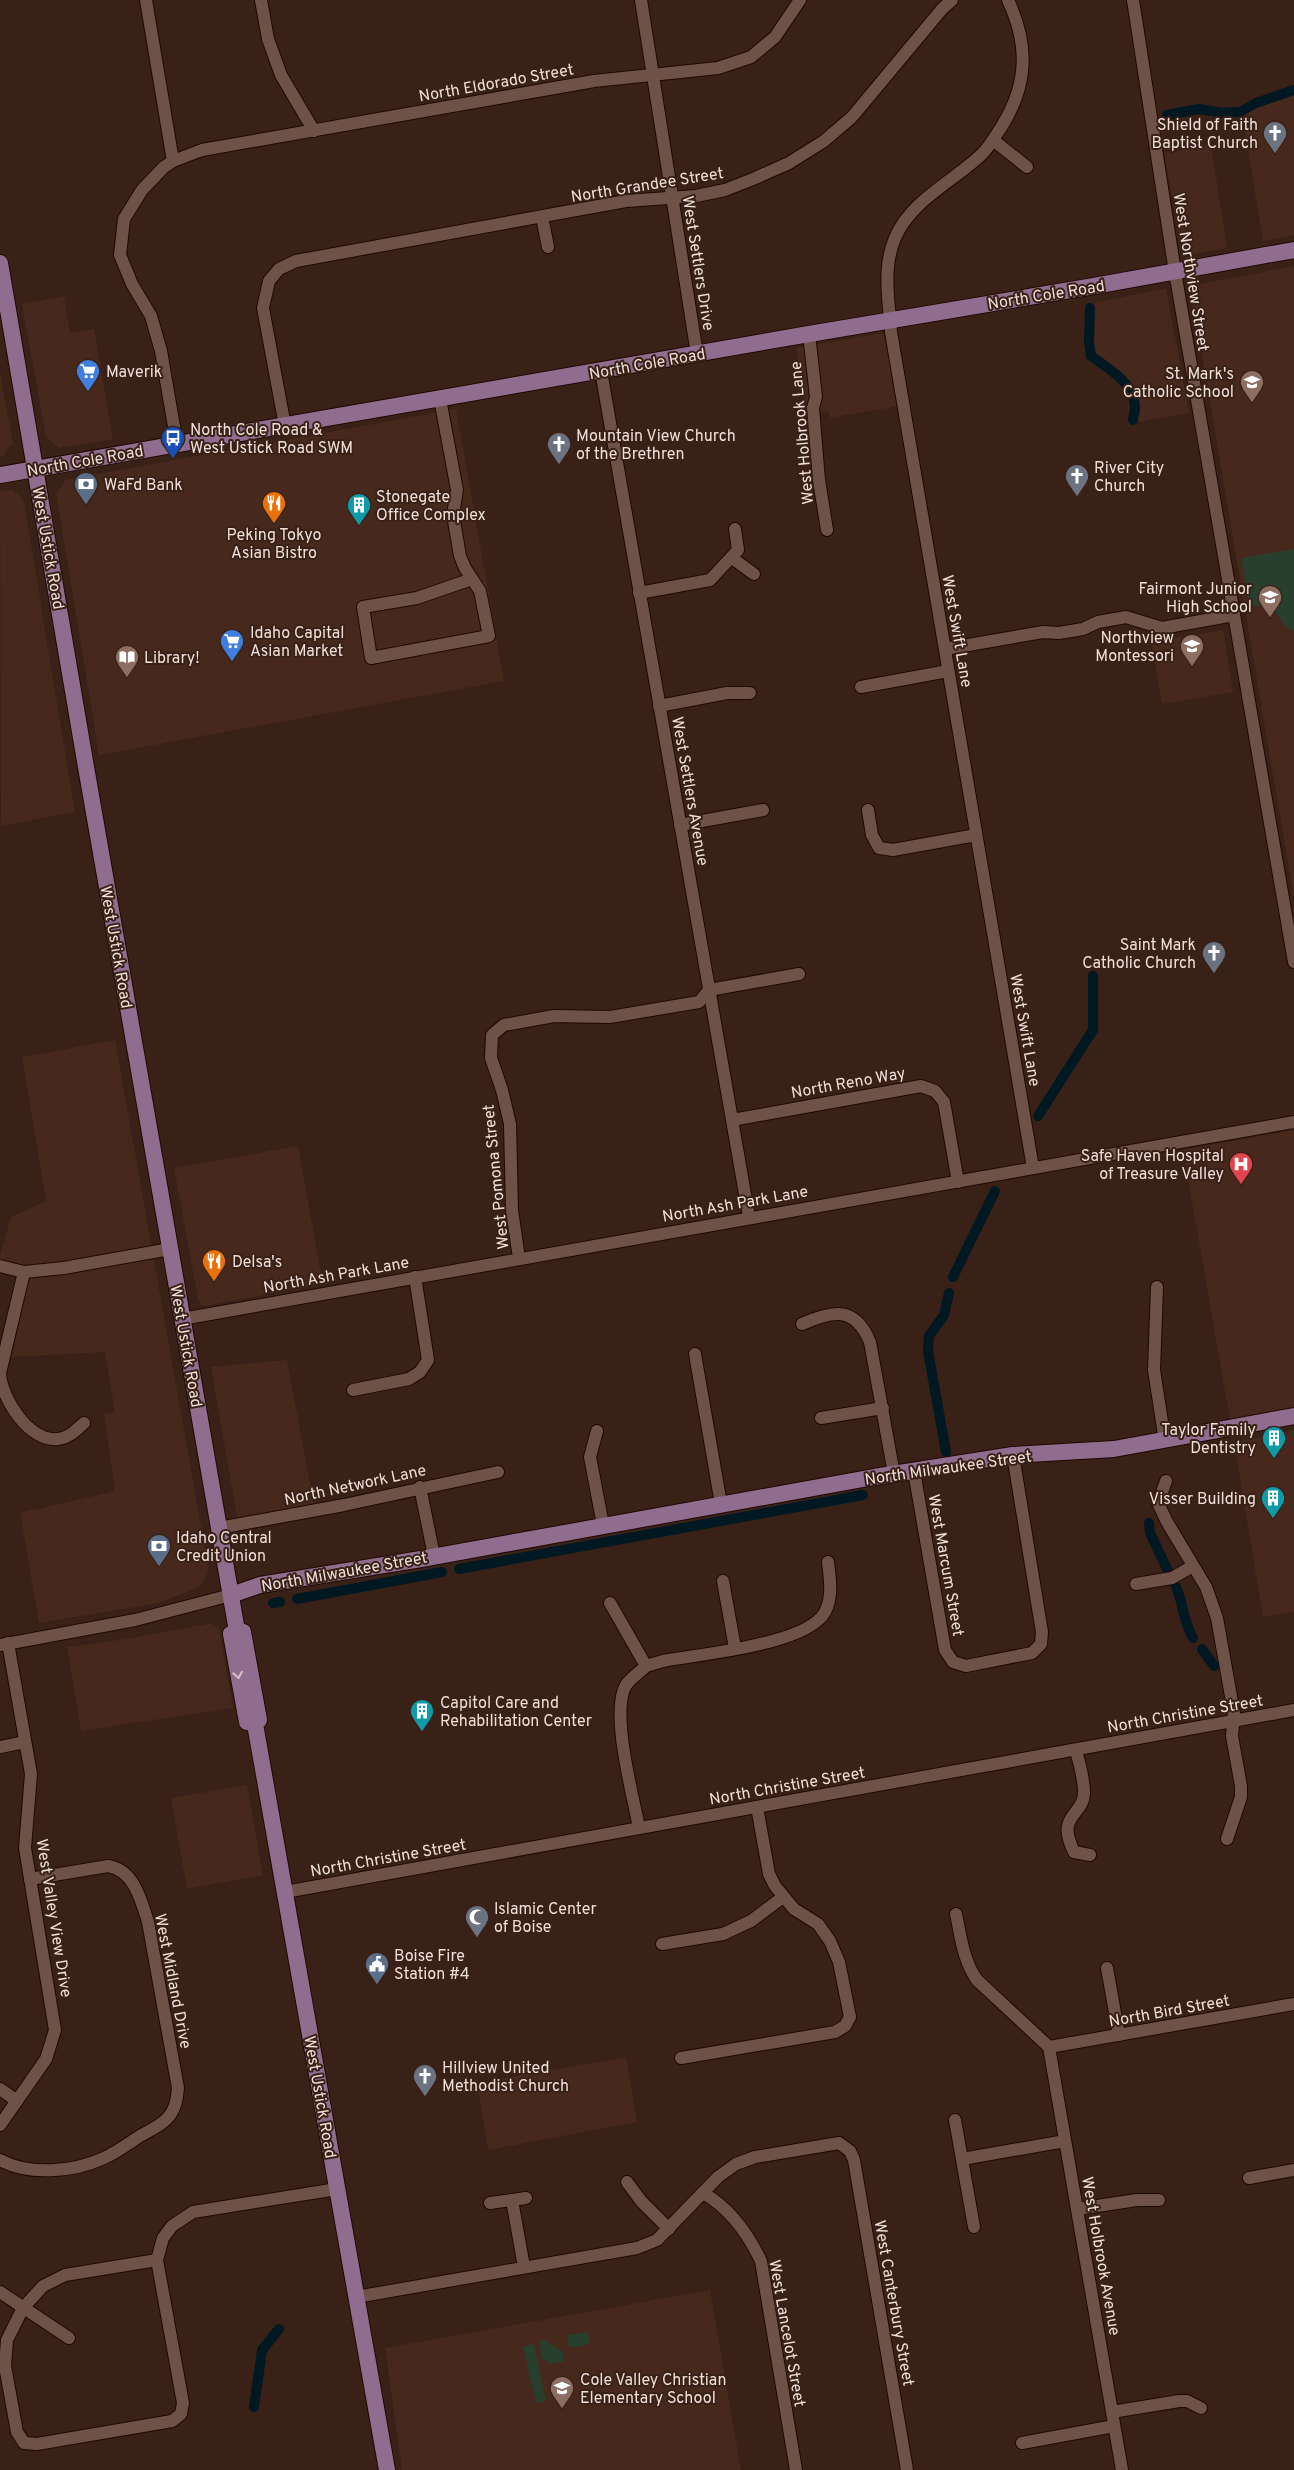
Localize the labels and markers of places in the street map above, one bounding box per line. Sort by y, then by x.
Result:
place label: Shield of Faith Baptist Church [1152,116,1258,154]
church icon: Shield of Faith Baptist Church [1262,120,1288,154]
supermarket icon: Maverik [75,358,101,392]
place label: Maverik [106,363,162,383]
place label: St. Mark's Catholic School [1123,365,1234,403]
school or university icon: St. Mark's Catholic School [1239,369,1265,403]
place label: North Cole Road & West Ustick Road SWM [190,421,353,459]
bus stop icon: North Cole Road & West Ustick Road SWM [160,425,186,459]
place label: Mountain View Church of the Brethren [576,427,736,465]
church icon: Mountain View Church of the Brethren [546,431,572,465]
place label: River City Church [1094,459,1164,497]
church icon: River City Church [1064,463,1090,497]
bank icon: WaFd Bank [73,471,99,505]
place label: WaFd Bank [104,476,183,496]
place label: Stonegate Office Complex [376,488,486,526]
restaurant icon: Peking Tokyo Asian Bistro [261,490,287,524]
building icon: Stonegate Office Complex [346,492,372,526]
place label: Peking Tokyo Asian Bistro [226,526,322,564]
place label: Fairmont Junior High School [1138,580,1252,618]
school or university icon: Fairmont Junior High School [1257,584,1283,618]
place label: Idaho Capital Asian Market [250,624,344,662]
supermarket icon: Idaho Capital Asian Market [219,628,245,662]
place label: Northview Montessori [1095,629,1174,667]
school or university icon: Northview Montessori [1179,633,1205,667]
library icon: Library! [114,644,140,678]
place label: Library! [144,649,200,669]
place label: Saint Mark Catholic Church [1082,936,1196,974]
church icon: Saint Mark Catholic Church [1201,940,1227,974]
place label: Safe Haven Hospital of Treasure Valley [1081,1147,1224,1185]
hospital icon: Safe Haven Hospital of Treasure Valley [1228,1151,1254,1185]
restaurant icon: Delsa's [201,1248,227,1282]
place label: Delsa's [232,1253,282,1273]
place label: Taylor Family Dentistry [1161,1421,1256,1459]
building icon: Taylor Family Dentistry [1261,1425,1287,1459]
building icon: Visser Building [1260,1485,1286,1519]
place label: Visser Building [1149,1490,1256,1510]
place label: Idaho Central Credit Union [176,1529,272,1567]
bank icon: Idaho Central Credit Union [146,1533,172,1567]
place label: Capitol Care and Rehabilitation Center [440,1694,592,1732]
building icon: Capitol Care and Rehabilitation Center [409,1698,435,1732]
place label: Islamic Center of Boise [494,1900,597,1938]
mosque icon: Islamic Center of Boise [464,1904,490,1938]
place label: Boise Fire Station #4 [394,1947,470,1985]
public building icon: Boise Fire Station #4 [364,1951,390,1985]
place label: Hillview United Methodist Church [442,2059,569,2097]
church icon: Hillview United Methodist Church [412,2063,438,2097]
place label: Cole Valley Christian Elementary School [580,2371,726,2409]
school or university icon: Cole Valley Christian Elementary School [549,2375,575,2409]

